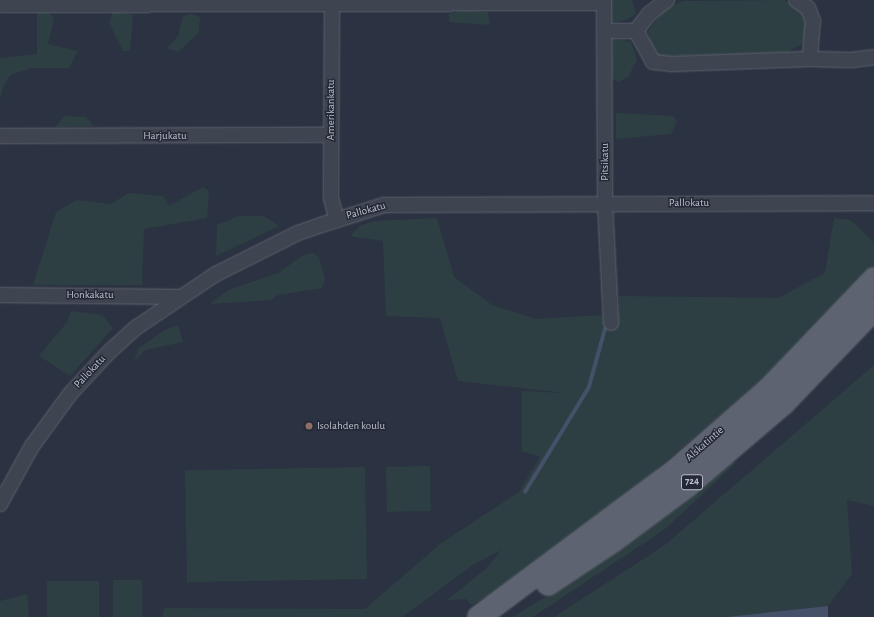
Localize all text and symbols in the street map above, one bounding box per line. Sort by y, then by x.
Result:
street label: Amerikankatu [324,80,338,140]
street label: Harjukatu [143,129,187,143]
street label: Pitsikatu [598,143,612,181]
street label: Pallokatu [669,196,709,210]
street label: Pallokatu [345,199,387,223]
street label: Honkakatu [66,288,114,302]
street label: Pallokatu [71,353,109,391]
place label: Isolahden koulu [317,419,385,433]
marker: Isolahden koulu [304,421,314,431]
street label: Alskatintie [683,424,727,464]
road number: 724 [680,474,704,490]

